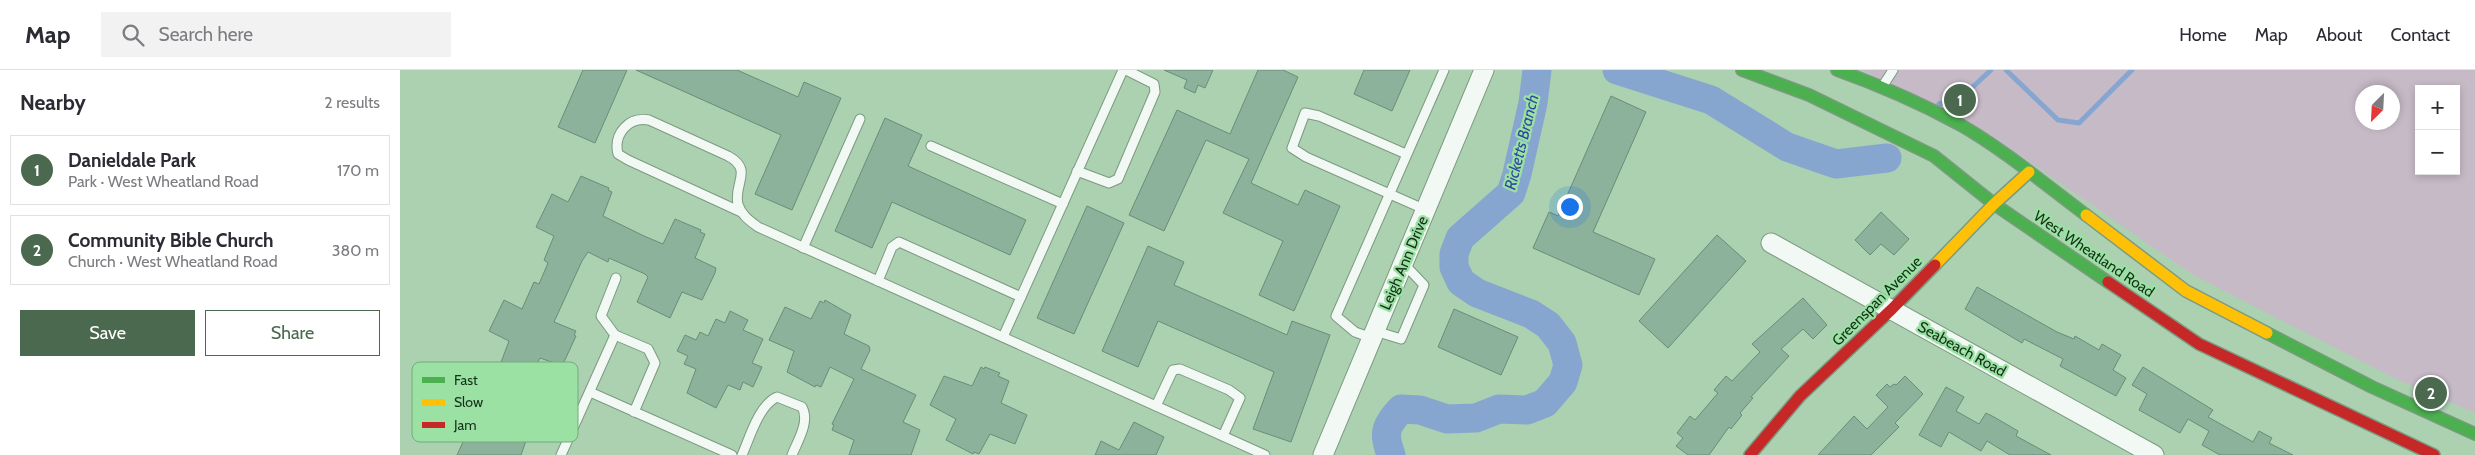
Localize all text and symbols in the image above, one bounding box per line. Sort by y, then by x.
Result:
search box [101,12,451,57]
text: Map [25,20,71,49]
icon: search [119,21,147,49]
text: Search here [159,23,253,46]
text: Home [2179,24,2227,46]
text: Map [2255,24,2288,46]
text: About [2316,24,2362,46]
text: Contact [2390,24,2450,46]
pin: 1 [1944,81,1976,119]
north arrow [2355,85,2400,130]
map controls [2415,85,2460,175]
button: + [2415,85,2460,130]
text: Nearby [20,90,86,115]
water label: Ricketts Branch [1500,92,1543,192]
text: 2 results [324,93,380,112]
button: − [2415,130,2460,175]
text: Danieldale Park [68,149,196,172]
text: 1 [34,161,40,180]
text: 170 m [337,161,379,180]
text: Park · West Wheatland Road [68,172,259,191]
your location [1557,194,1583,220]
street label: West Wheatland Road [2030,207,2158,301]
street label: Leigh Ann Drive [1376,213,1432,313]
text: Community Bible Church [68,229,274,252]
text: 2 [33,241,41,260]
text: 380 m [332,241,379,260]
text: Church · West Wheatland Road [68,252,278,271]
street label: Greenspan Avenue [1828,252,1926,350]
button: Save [20,310,195,356]
button: Share [205,310,380,356]
street label: Seabeach Road [1915,317,2009,381]
legend [412,362,578,442]
text: Fast [454,371,478,389]
pin: 2 [2415,374,2447,412]
text: Slow [454,393,483,411]
text: Jam [453,416,476,434]

